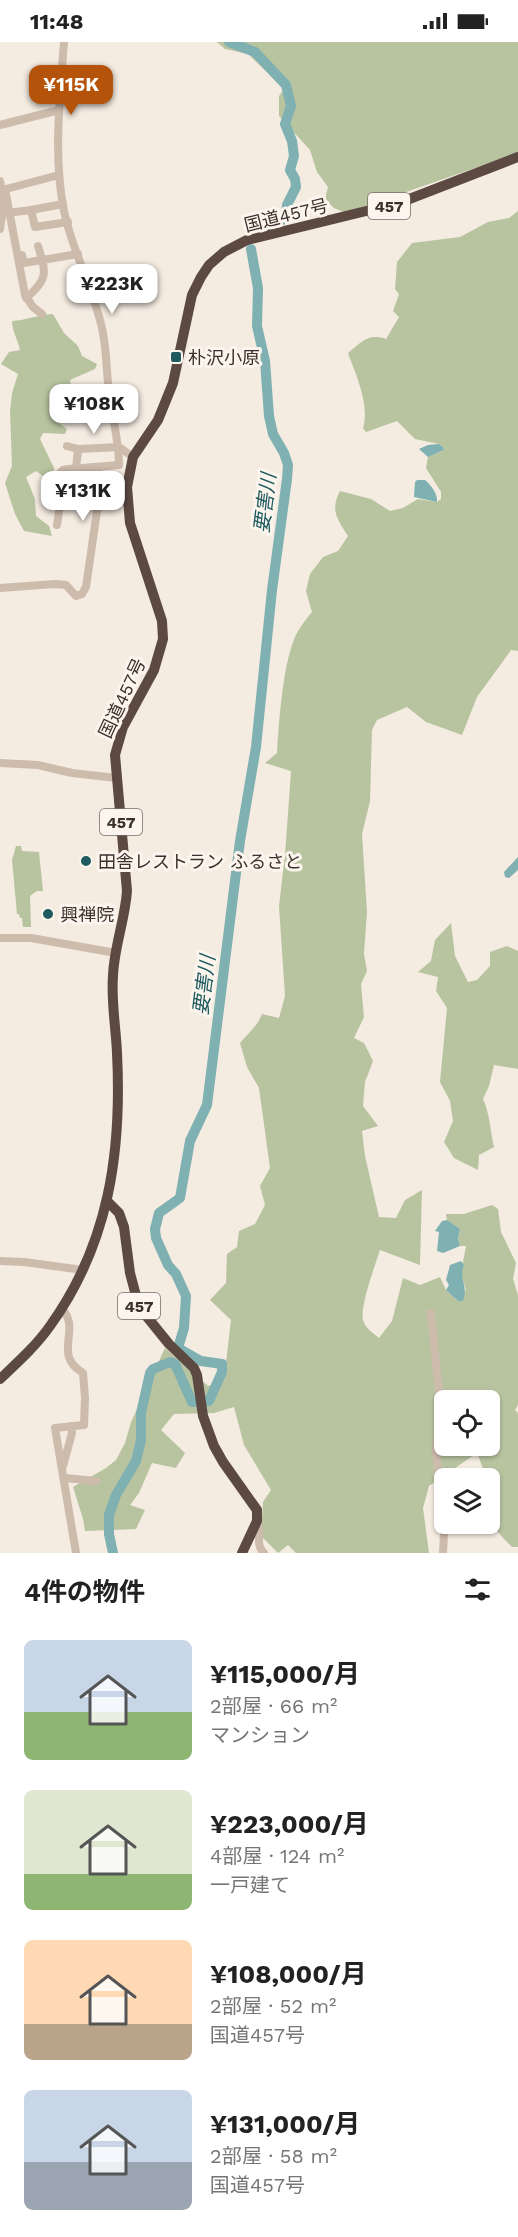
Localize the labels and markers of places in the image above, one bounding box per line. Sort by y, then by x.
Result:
pin: ¥115K [29,65,113,116]
pin: ¥223K [70,264,154,315]
place label: 朴沢小原 [188,347,260,368]
marker: 朴沢小原 [169,350,183,364]
pin: ¥108K [52,384,136,435]
pin: ¥131K [41,471,125,522]
place label: 田舎レストラン ふるさと [98,851,302,872]
marker: 田舎レストラン ふるさと [79,854,93,868]
place label: 興禅院 [60,904,114,925]
marker: 興禅院 [41,907,55,921]

